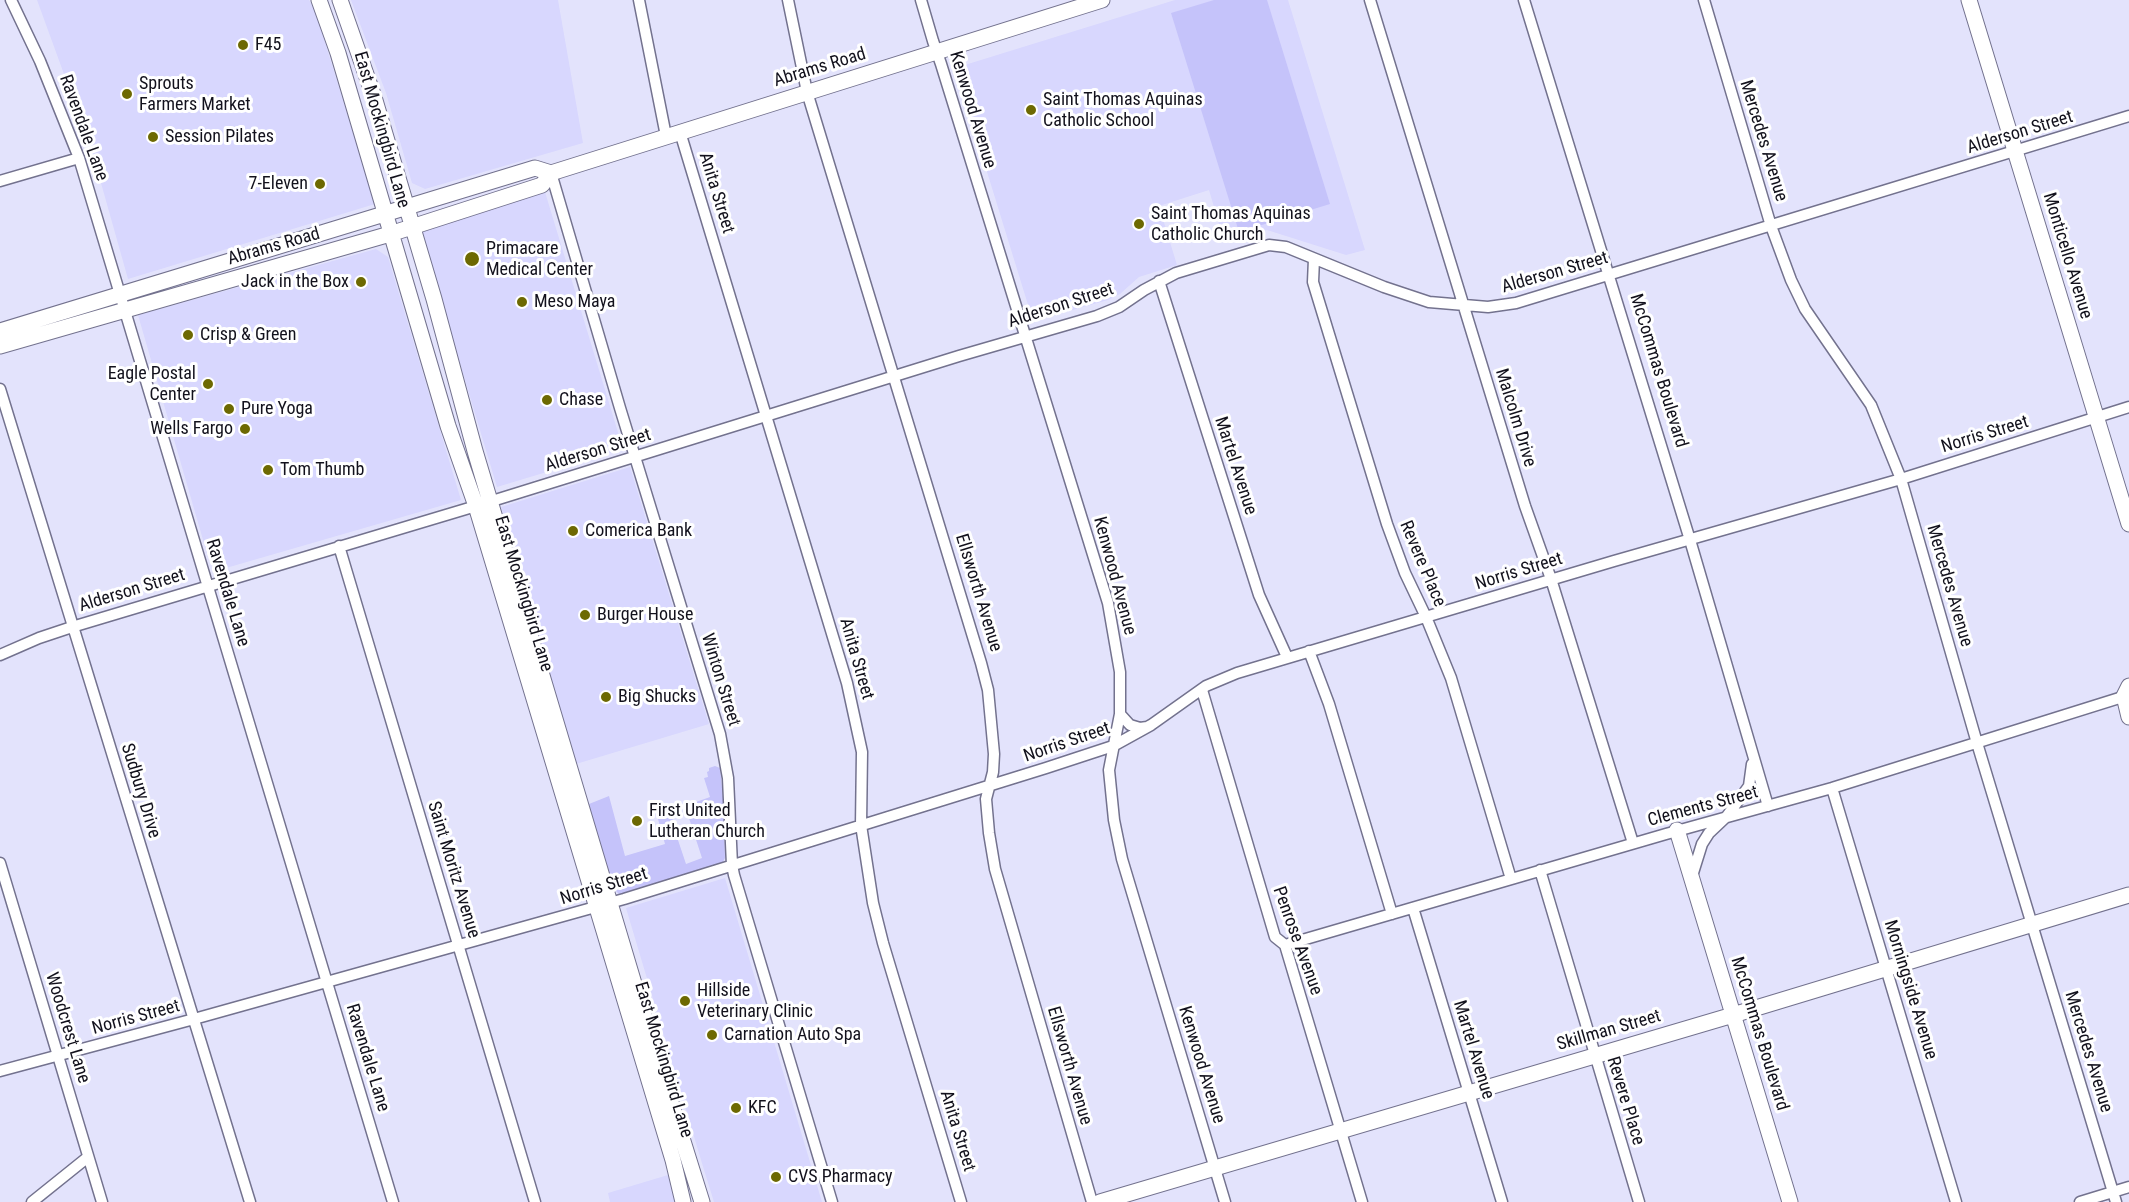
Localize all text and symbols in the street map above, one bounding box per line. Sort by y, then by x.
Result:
place label: F45 [255,34,281,56]
marker: F45 [236,38,250,52]
street label: Abrams Road [771,44,869,92]
street label: East Mockingbird Lane [348,49,414,211]
street label: Kenwood Avenue [944,49,1000,171]
street label: Ravendale Lane [54,72,112,184]
place label: Sprouts Farmers Market [139,73,251,116]
street label: Mercedes Avenue [1734,78,1792,204]
marker: Sprouts Farmers Market [120,87,134,101]
place label: Saint Thomas Aquinas Catholic School [1043,89,1203,132]
marker: Saint Thomas Aquinas Catholic School [1024,103,1038,117]
street label: Alderson Street [1964,107,2076,159]
place label: Session Pilates [165,126,274,148]
marker: Session Pilates [146,130,160,144]
street label: Anita Street [693,150,739,236]
place label: 7-Eleven [249,173,308,195]
marker: 7-Eleven [313,177,327,191]
street label: Monticello Avenue [2038,190,2096,322]
place label: Saint Thomas Aquinas Catholic Church [1151,203,1311,246]
marker: Saint Thomas Aquinas Catholic Church [1132,217,1146,231]
street label: Abrams Road [225,224,323,270]
place label: Primacare Medical Center [486,238,593,280]
street label: Alderson Street [1499,248,1611,298]
marker: Primacare Medical Center [463,250,481,268]
place label: Jack in the Box [241,271,349,293]
marker: Jack in the Box [354,275,368,289]
street label: Alderson Street [1006,279,1116,333]
place label: Meso Maya [534,291,615,313]
street label: McCommas Boulevard [1624,291,1692,451]
marker: Meso Maya [515,295,529,309]
place label: Crisp & Green [200,324,297,346]
marker: Crisp & Green [181,328,195,342]
place label: Eagle Postal Center [108,363,196,406]
street label: Malcolm Drive [1490,366,1540,470]
marker: Eagle Postal Center [201,377,215,391]
place label: Chase [559,389,603,411]
marker: Chase [540,393,554,407]
place label: Pure Yoga [241,398,313,420]
marker: Pure Yoga [222,402,236,416]
street label: Norris Street [1939,412,2031,458]
street label: Martel Avenue [1209,414,1261,518]
place label: Wells Fargo [150,418,233,440]
marker: Wells Fargo [238,422,252,436]
street label: Alderson Street [542,425,654,477]
place label: Tom Thumb [280,459,364,481]
marker: Tom Thumb [261,463,275,477]
street label: East Mockingbird Lane [489,514,557,674]
street label: Kenwood Avenue [1088,515,1140,637]
street label: Revere Place [1394,518,1450,610]
place label: Comerica Bank [585,520,692,542]
street label: Mercedes Avenue [1921,523,1977,649]
marker: Comerica Bank [566,524,580,538]
street label: Ellsworth Avenue [950,531,1006,655]
street label: Ravendale Lane [200,537,254,649]
street label: Norris Street [1473,549,1565,595]
street label: Alderson Street [76,565,188,617]
place label: Burger House [597,604,693,626]
marker: Burger House [578,608,592,622]
street label: Anita Street [834,616,878,702]
street label: Winton Street [696,631,744,729]
place label: Big Shucks [618,686,696,708]
marker: Big Shucks [599,690,613,704]
street label: Norris Street [1021,718,1113,768]
street label: Sudbury Drive [115,741,165,841]
street label: Clements Street [1645,782,1761,832]
street label: Saint Moritz Avenue [422,799,484,941]
place label: First United Lutheran Church [649,800,765,842]
marker: First United Lutheran Church [630,814,644,828]
street label: Norris Street [558,864,650,910]
street label: Penrose Avenue [1267,884,1327,998]
street label: Morningside Avenue [1879,918,1941,1062]
street label: McCommas Boulevard [1725,954,1793,1114]
street label: Woodcrest Lane [40,970,94,1086]
street label: East Mockingbird Lane [629,980,697,1140]
place label: Hillside Veterinary Clinic [697,980,813,1022]
street label: Mercedes Avenue [2059,989,2117,1115]
marker: Hillside Veterinary Clinic [678,994,692,1008]
street label: Norris Street [90,996,182,1040]
street label: Martel Avenue [1448,998,1498,1102]
street label: Ravendale Lane [340,1002,394,1114]
street label: Ellsworth Avenue [1042,1004,1096,1128]
street label: Kenwood Avenue [1173,1004,1229,1126]
street label: Skillman Street [1555,1006,1663,1056]
place label: Carnation Auto Spa [724,1024,861,1046]
marker: Carnation Auto Spa [705,1028,719,1042]
street label: Revere Place [1601,1054,1649,1148]
street label: Anita Street [934,1088,980,1174]
place label: KFC [748,1097,777,1119]
marker: KFC [729,1101,743,1115]
place label: CVS Pharmacy [788,1166,893,1188]
marker: CVS Pharmacy [769,1170,783,1184]

